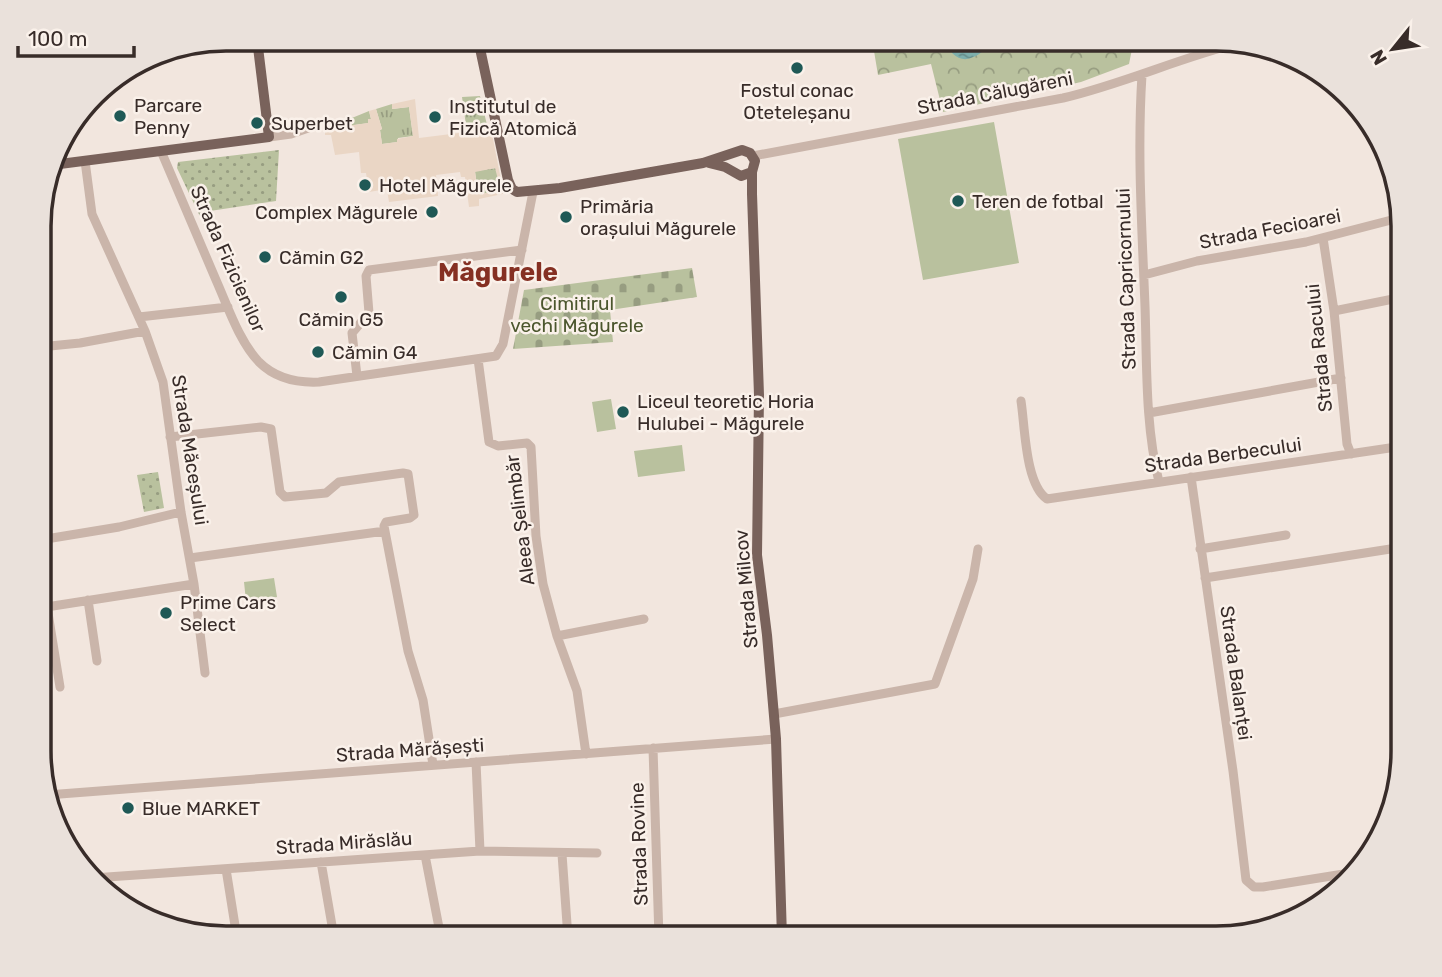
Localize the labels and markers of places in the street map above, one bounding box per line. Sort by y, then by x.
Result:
marker: Fostul conac Oteteleșanu [789,60,805,76]
place label: Fostul conac Oteteleșanu [740,79,854,124]
place label: Parcare Penny [134,94,202,139]
place label: Institutul de Fizică Atomică [449,95,577,140]
marker: Parcare Penny [112,108,128,124]
marker: Institutul de Fizică Atomică [427,109,443,125]
place label: Superbet [271,112,353,135]
marker: Superbet [249,115,265,131]
place label: Hotel Măgurele [379,174,512,197]
marker: Hotel Măgurele [357,177,373,193]
place label: Teren de fotbal [972,190,1104,213]
marker: Teren de fotbal [950,193,966,209]
place label: Primăria orașului Măgurele [580,195,736,240]
place label: Complex Măgurele [255,201,418,224]
marker: Complex Măgurele [424,204,440,220]
marker: Primăria orașului Măgurele [558,209,574,225]
place label: Cămin G2 [279,246,364,269]
marker: Cămin G2 [257,249,273,265]
marker: Cămin G5 [333,289,349,305]
place label: Cămin G5 [298,308,384,331]
place label: Cămin G4 [332,341,418,364]
marker: Cămin G4 [310,344,326,360]
place label: Liceul teoretic Horia Hulubei - Măgurele [637,390,814,435]
marker: Liceul teoretic Horia Hulubei - Măgurele [615,404,631,420]
place label: Prime Cars Select [180,591,276,636]
marker: Prime Cars Select [158,605,174,621]
place label: Blue MARKET [142,797,260,820]
marker: Blue MARKET [120,800,136,816]

